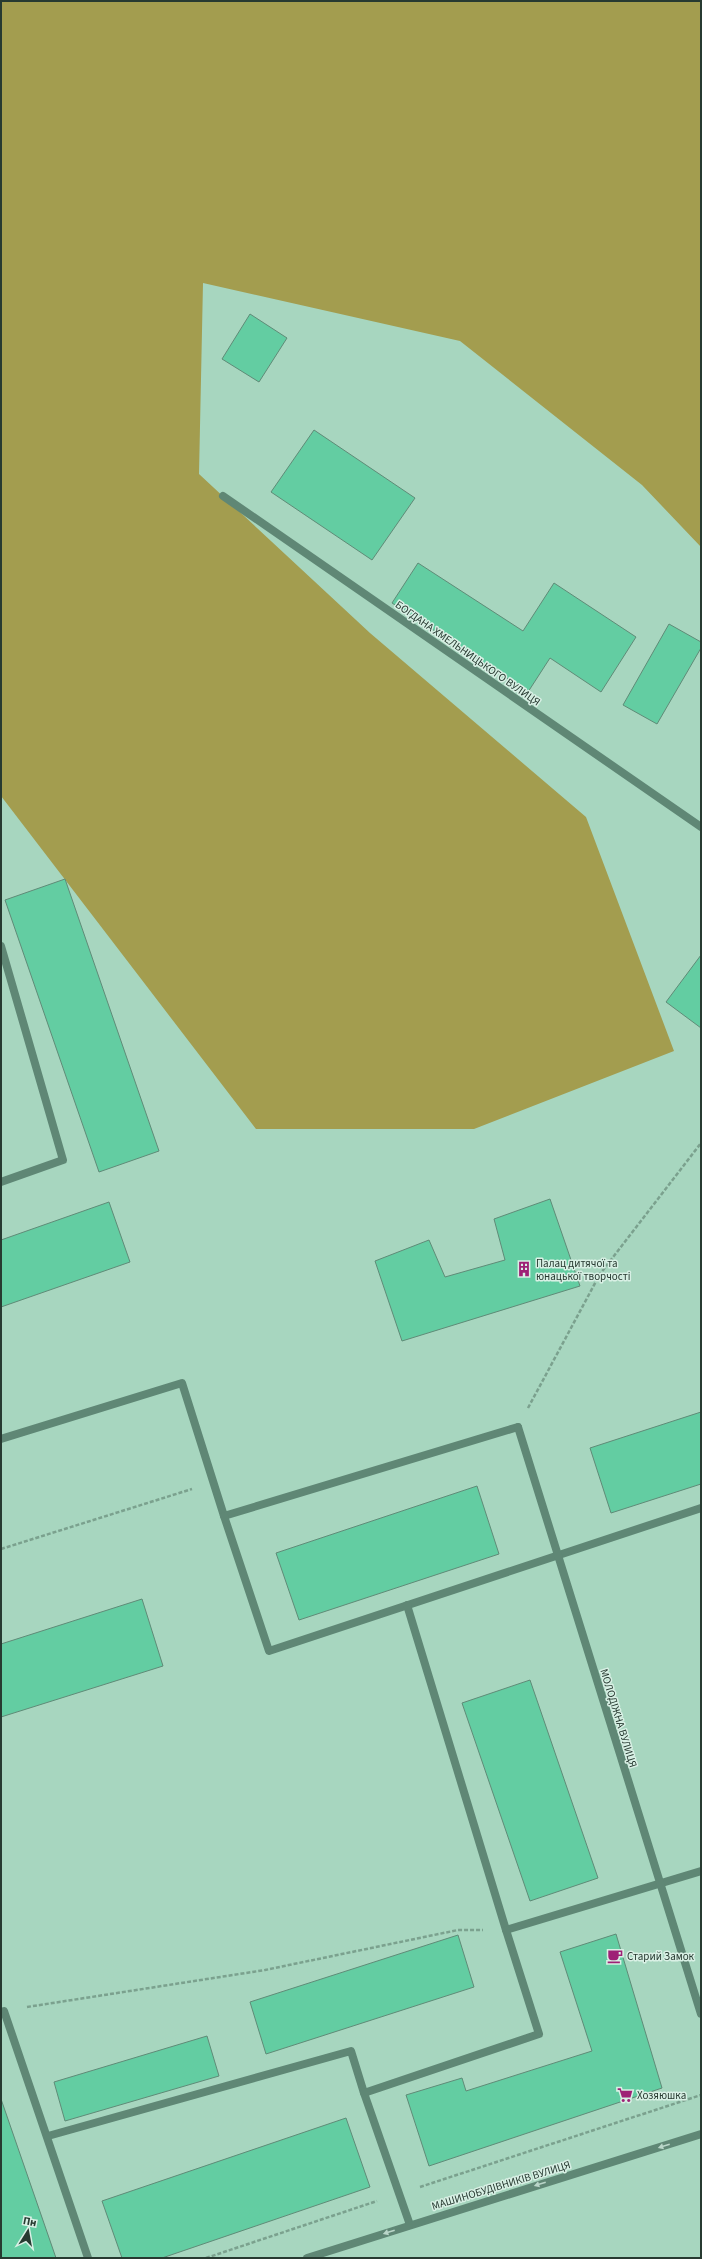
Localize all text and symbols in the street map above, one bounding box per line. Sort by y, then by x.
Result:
street label: БОГДАНА ХМЕЛЬНИЦЬКОГО ВУЛИЦЯ [392,597,543,709]
place label: Палац дитячої та юнацької творчості [536,1256,631,1284]
building icon: Палац дитячої та юнацької творчості [515,1260,533,1278]
street label: МОЛОДІЖНА ВУЛИЦЯ [596,1667,641,1769]
cafe icon: Старий Замок [606,1947,624,1965]
place label: Старий Замок [627,1949,695,1964]
supermarket icon: Хозяюшка [616,2086,634,2104]
place label: Хозяюшка [637,2088,686,2103]
one-way arrow [657,2143,669,2149]
street label: МАШИНОБУДІВНИКІВ ВУЛИЦЯ [430,2157,572,2214]
one-way arrow [533,2182,545,2188]
north arrow [8,2211,48,2251]
text: Пн [22,2213,38,2230]
one-way arrow [383,2229,395,2235]

